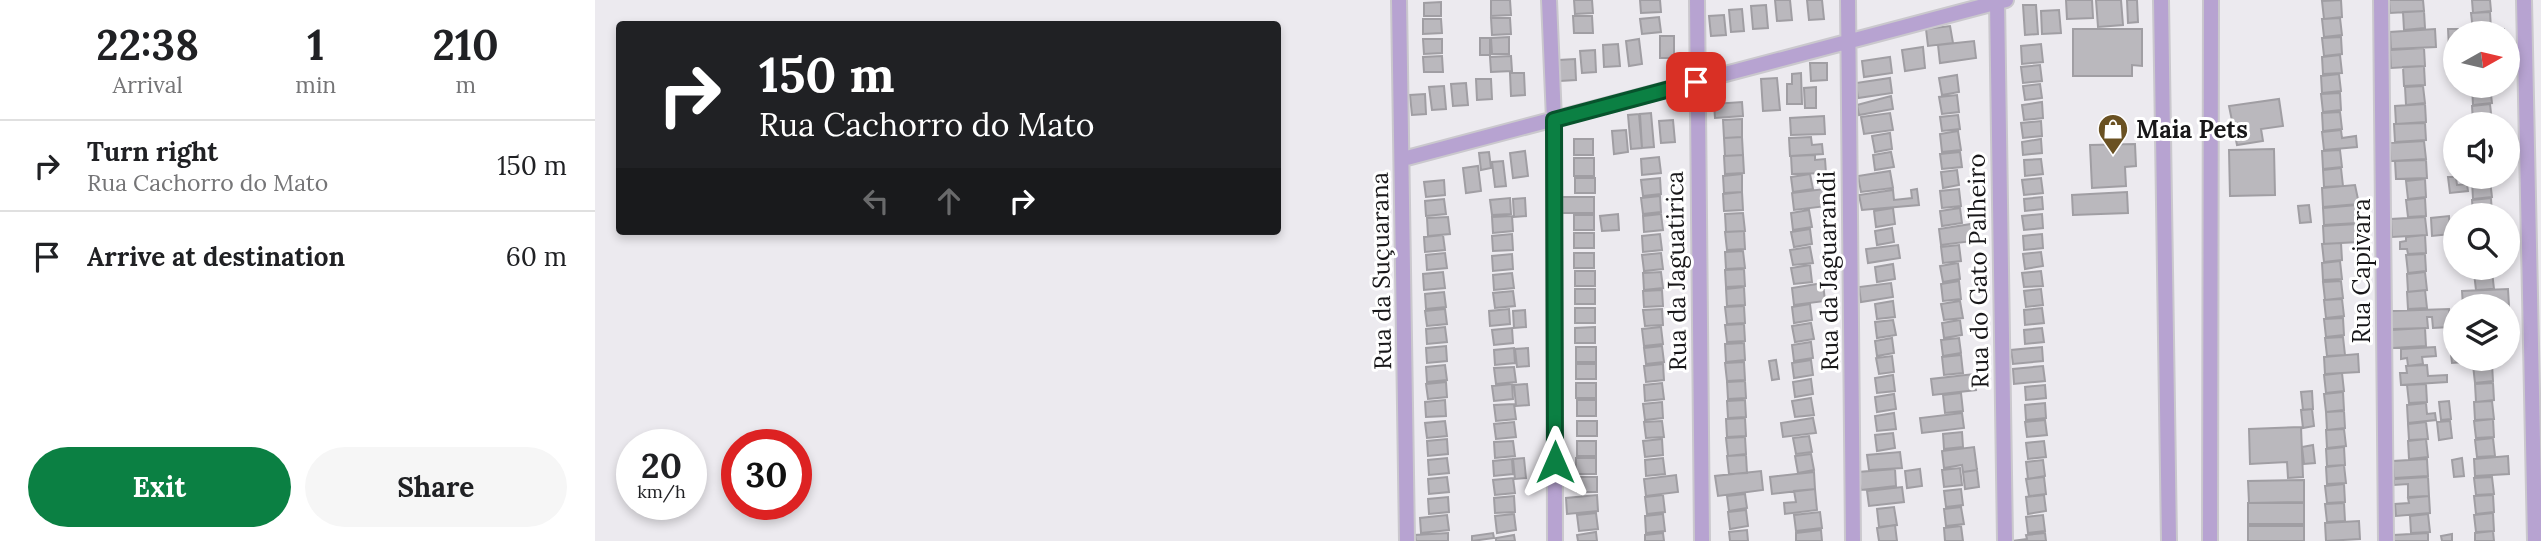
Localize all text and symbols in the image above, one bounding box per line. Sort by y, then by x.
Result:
text: 22:38 [96,18,199,72]
text: 1 [307,18,324,72]
text: 210 [433,18,499,72]
north arrow [2443,21,2520,98]
map controls [2443,21,2520,371]
text: 150 m [759,43,895,105]
icon: right [644,49,735,140]
pin [1666,52,1726,112]
icon: arrive [1677,63,1715,101]
text: Arrival [113,70,183,99]
text: min [295,70,336,99]
text: m [455,70,476,99]
text: Rua Cachorro do Mato [759,104,1095,145]
shop icon: Maia Pets [2096,112,2130,156]
button: sound [2443,112,2520,189]
place label: Maia Pets [2136,114,2248,145]
text: Turn right [87,135,218,168]
icon: right [28,147,66,185]
text: 150 m [497,149,567,182]
street label: Rua do Gato Palheiro [1960,153,1996,389]
text: Rua Cachorro do Mato [87,168,328,197]
street label: Rua da Jaguatirica [1659,171,1693,371]
street label: Rua da Jaguarandi [1811,171,1845,371]
street label: Rua da Suçuarana [1364,172,1398,370]
icon: left [857,182,895,220]
icon: ahead [930,182,968,220]
icon: right [1003,182,1041,220]
street label: Rua Capivara [2346,198,2377,344]
button: search [2443,203,2520,280]
icon: arrive [28,238,66,276]
text: Arrive at destination [87,240,345,273]
text: 60 m [506,240,567,273]
button: layers [2443,294,2520,371]
position arrow [1518,425,1592,499]
speed limit sign: 30 [721,429,812,520]
text: 20 [641,443,682,488]
button: Exit [28,447,291,527]
button: Share [305,447,567,527]
text: km/h [637,480,686,503]

